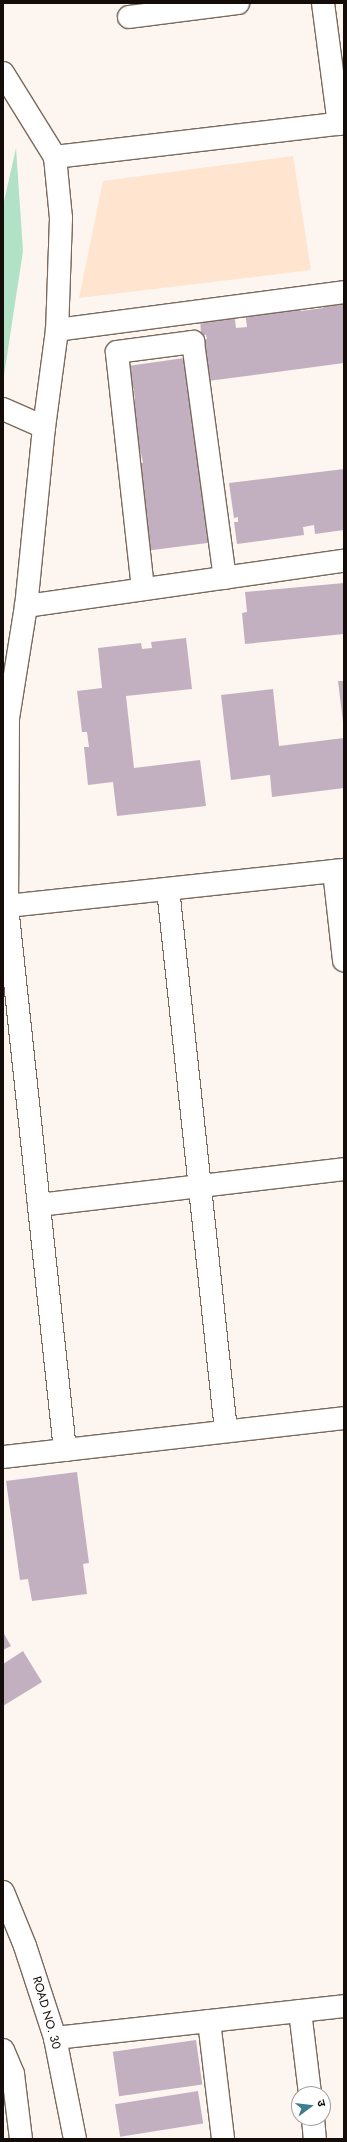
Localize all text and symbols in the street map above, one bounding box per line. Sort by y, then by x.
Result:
street label: ROAD NO. 30 [29,1975,63,2051]
north arrow [291,2086,331,2126]
text: उ [313,2098,330,2108]

